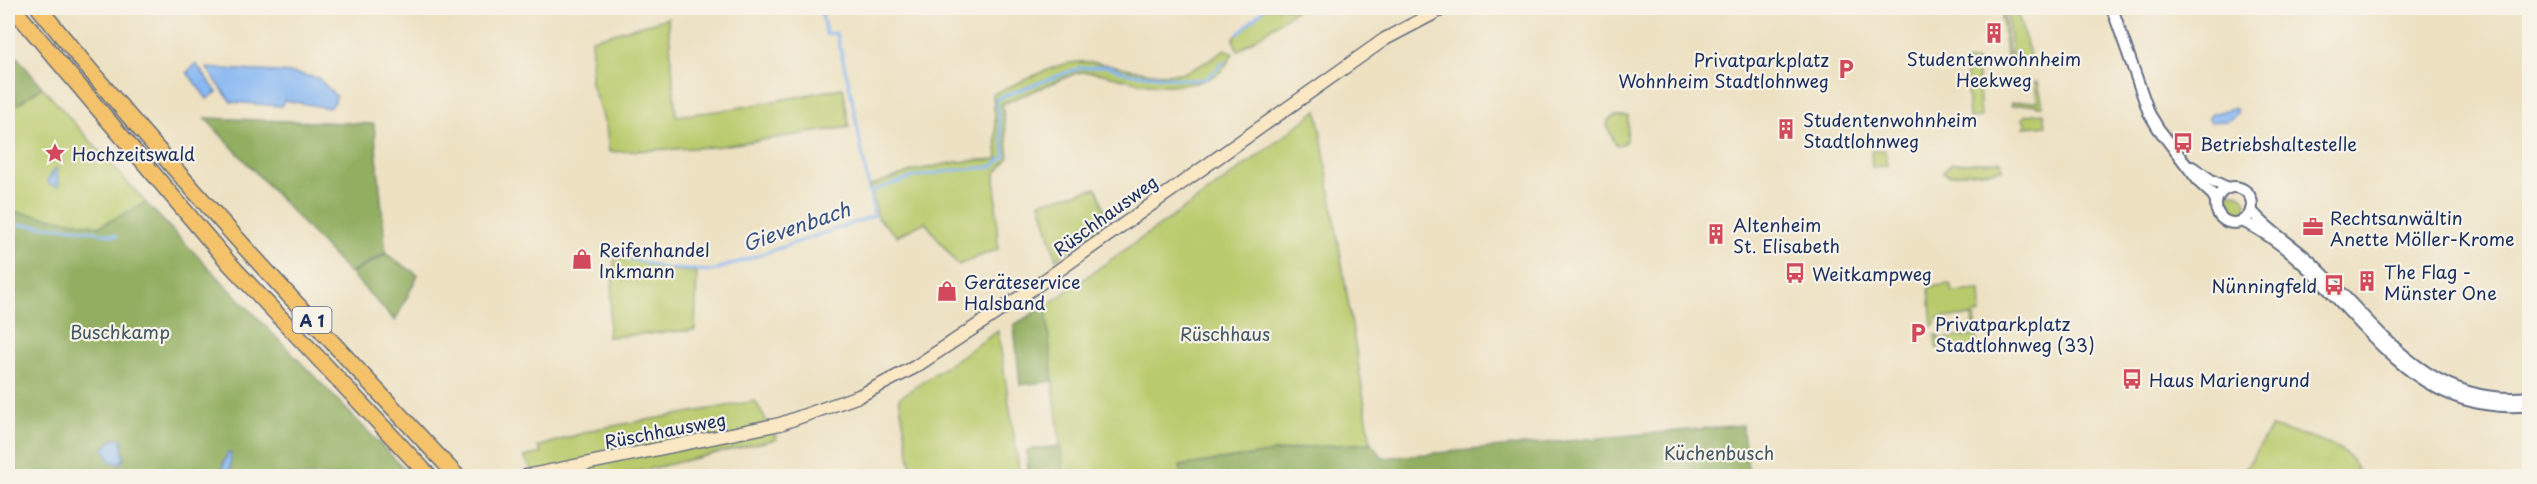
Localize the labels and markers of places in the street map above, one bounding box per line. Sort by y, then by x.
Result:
building icon: Studentenwohnheim Heekweg [1982,21,2006,45]
place label: Studentenwohnheim Heekweg [1907,45,2081,93]
place label: Privatparkplatz Wohnheim Stadtlohnweg [1618,46,1829,94]
parking icon: Privatparkplatz Wohnheim Stadtlohnweg [1834,57,1858,81]
place label: Studentenwohnheim Stadtlohnweg [1803,106,1977,154]
building icon: Studentenwohnheim Stadtlohnweg [1774,117,1798,141]
place label: Betriebshaltestelle [2200,130,2357,157]
bus stop icon: Betriebshaltestelle [2171,131,2195,155]
place label: Hochzeitswald [72,140,195,167]
place icon: Hochzeitswald [43,141,67,165]
place label: Rechtsanwältin Anette Möller-Krome [2330,204,2515,252]
place label: Altenheim St. Elisabeth [1733,211,1840,259]
office icon: Rechtsanwältin Anette Möller-Krome [2301,215,2325,239]
building icon: Altenheim St. Elisabeth [1704,222,1728,246]
place label: Reifenhandel Inkmann [599,236,710,284]
shop icon: Reifenhandel Inkmann [570,247,594,271]
place label: The Flag - Münster One [2384,258,2497,306]
place label: Weitkampweg [1812,260,1932,287]
bus stop icon: Weitkampweg [1783,261,1807,285]
place label: Geräteservice Halsband [964,268,1081,316]
building icon: The Flag - Münster One [2355,269,2379,293]
place label: Nünningfeld [2212,272,2317,299]
bus stop icon: Nünningfeld [2322,273,2346,297]
shop icon: Geräteservice Halsband [935,279,959,303]
place label: Privatparkplatz Stadtlohnweg (33) [1935,310,2095,358]
parking icon: Privatparkplatz Stadtlohnweg (33) [1906,321,1930,345]
place label: Haus Mariengrund [2149,366,2310,393]
bus stop icon: Haus Mariengrund [2120,367,2144,391]

